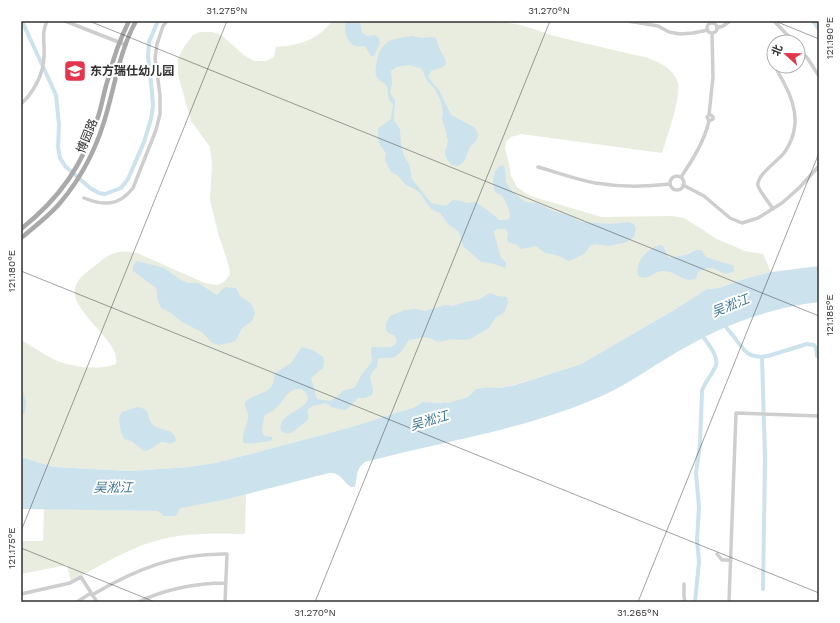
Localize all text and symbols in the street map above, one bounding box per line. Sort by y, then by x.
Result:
text: 31.275°N [206,5,248,16]
text: 31.270°N [528,5,570,16]
text: 121.190°E [824,17,835,59]
north arrow [766,34,806,74]
text: 北 [769,43,785,58]
school or university icon: 东方瑞仕幼儿园 [62,58,88,84]
place label: 东方瑞仕幼儿园 [90,64,174,78]
street label: 博园路 [74,117,100,155]
text: 121.180°E [6,250,17,292]
water label: 吴淞江 [709,290,753,320]
text: 121.185°E [824,294,835,336]
water label: 吴淞江 [408,407,452,433]
water label: 吴淞江 [93,480,134,495]
text: 121.175°E [6,527,17,569]
text: 31.270°N [294,607,336,618]
text: 31.265°N [617,607,659,618]

